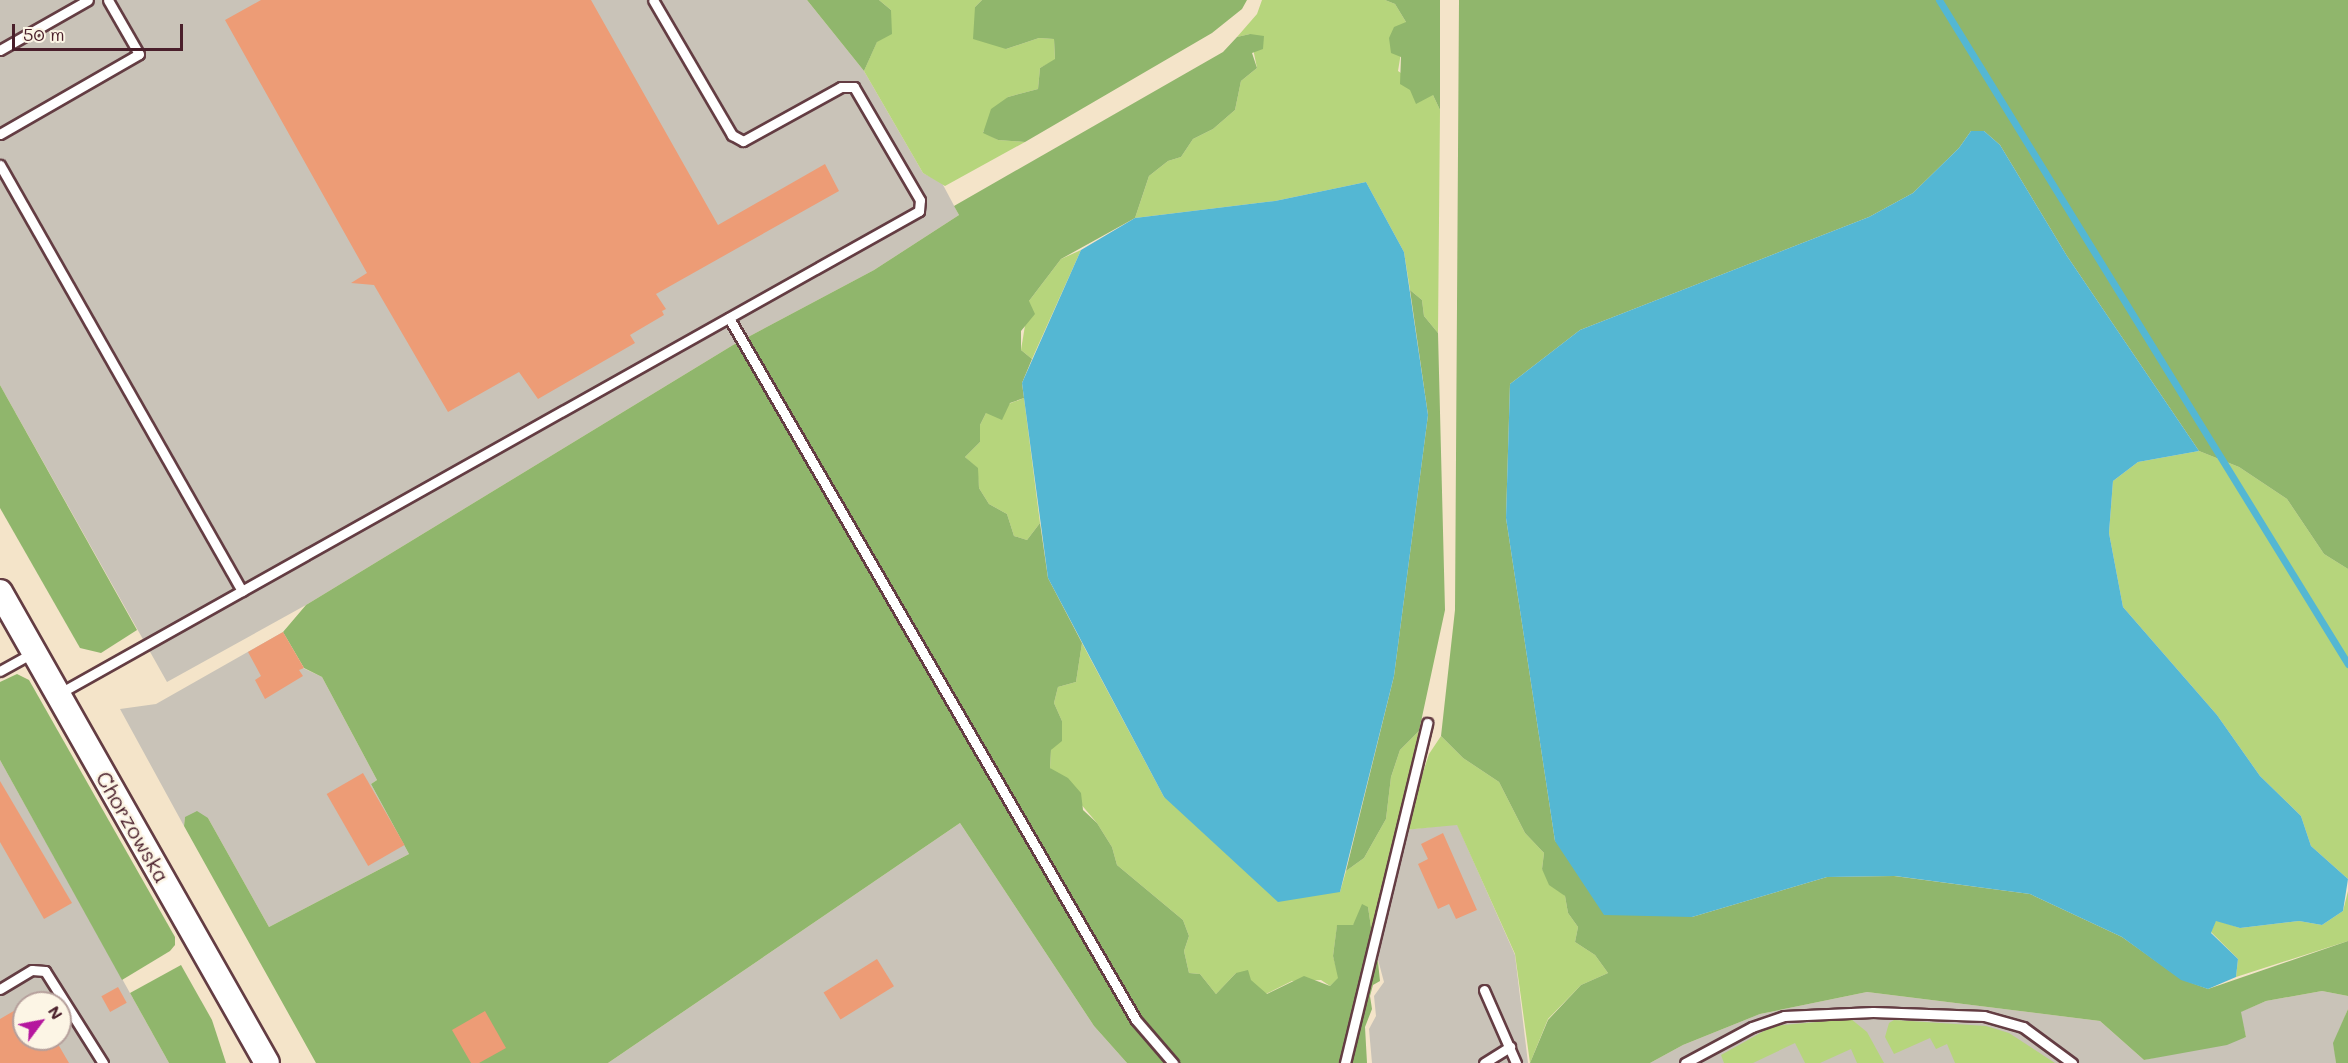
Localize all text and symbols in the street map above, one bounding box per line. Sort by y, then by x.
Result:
scale bar [15,12,186,50]
text: 50 m [23,22,65,46]
street label: Chorzowska [91,767,175,887]
north arrow [12,991,72,1051]
text: N [44,1002,68,1023]

